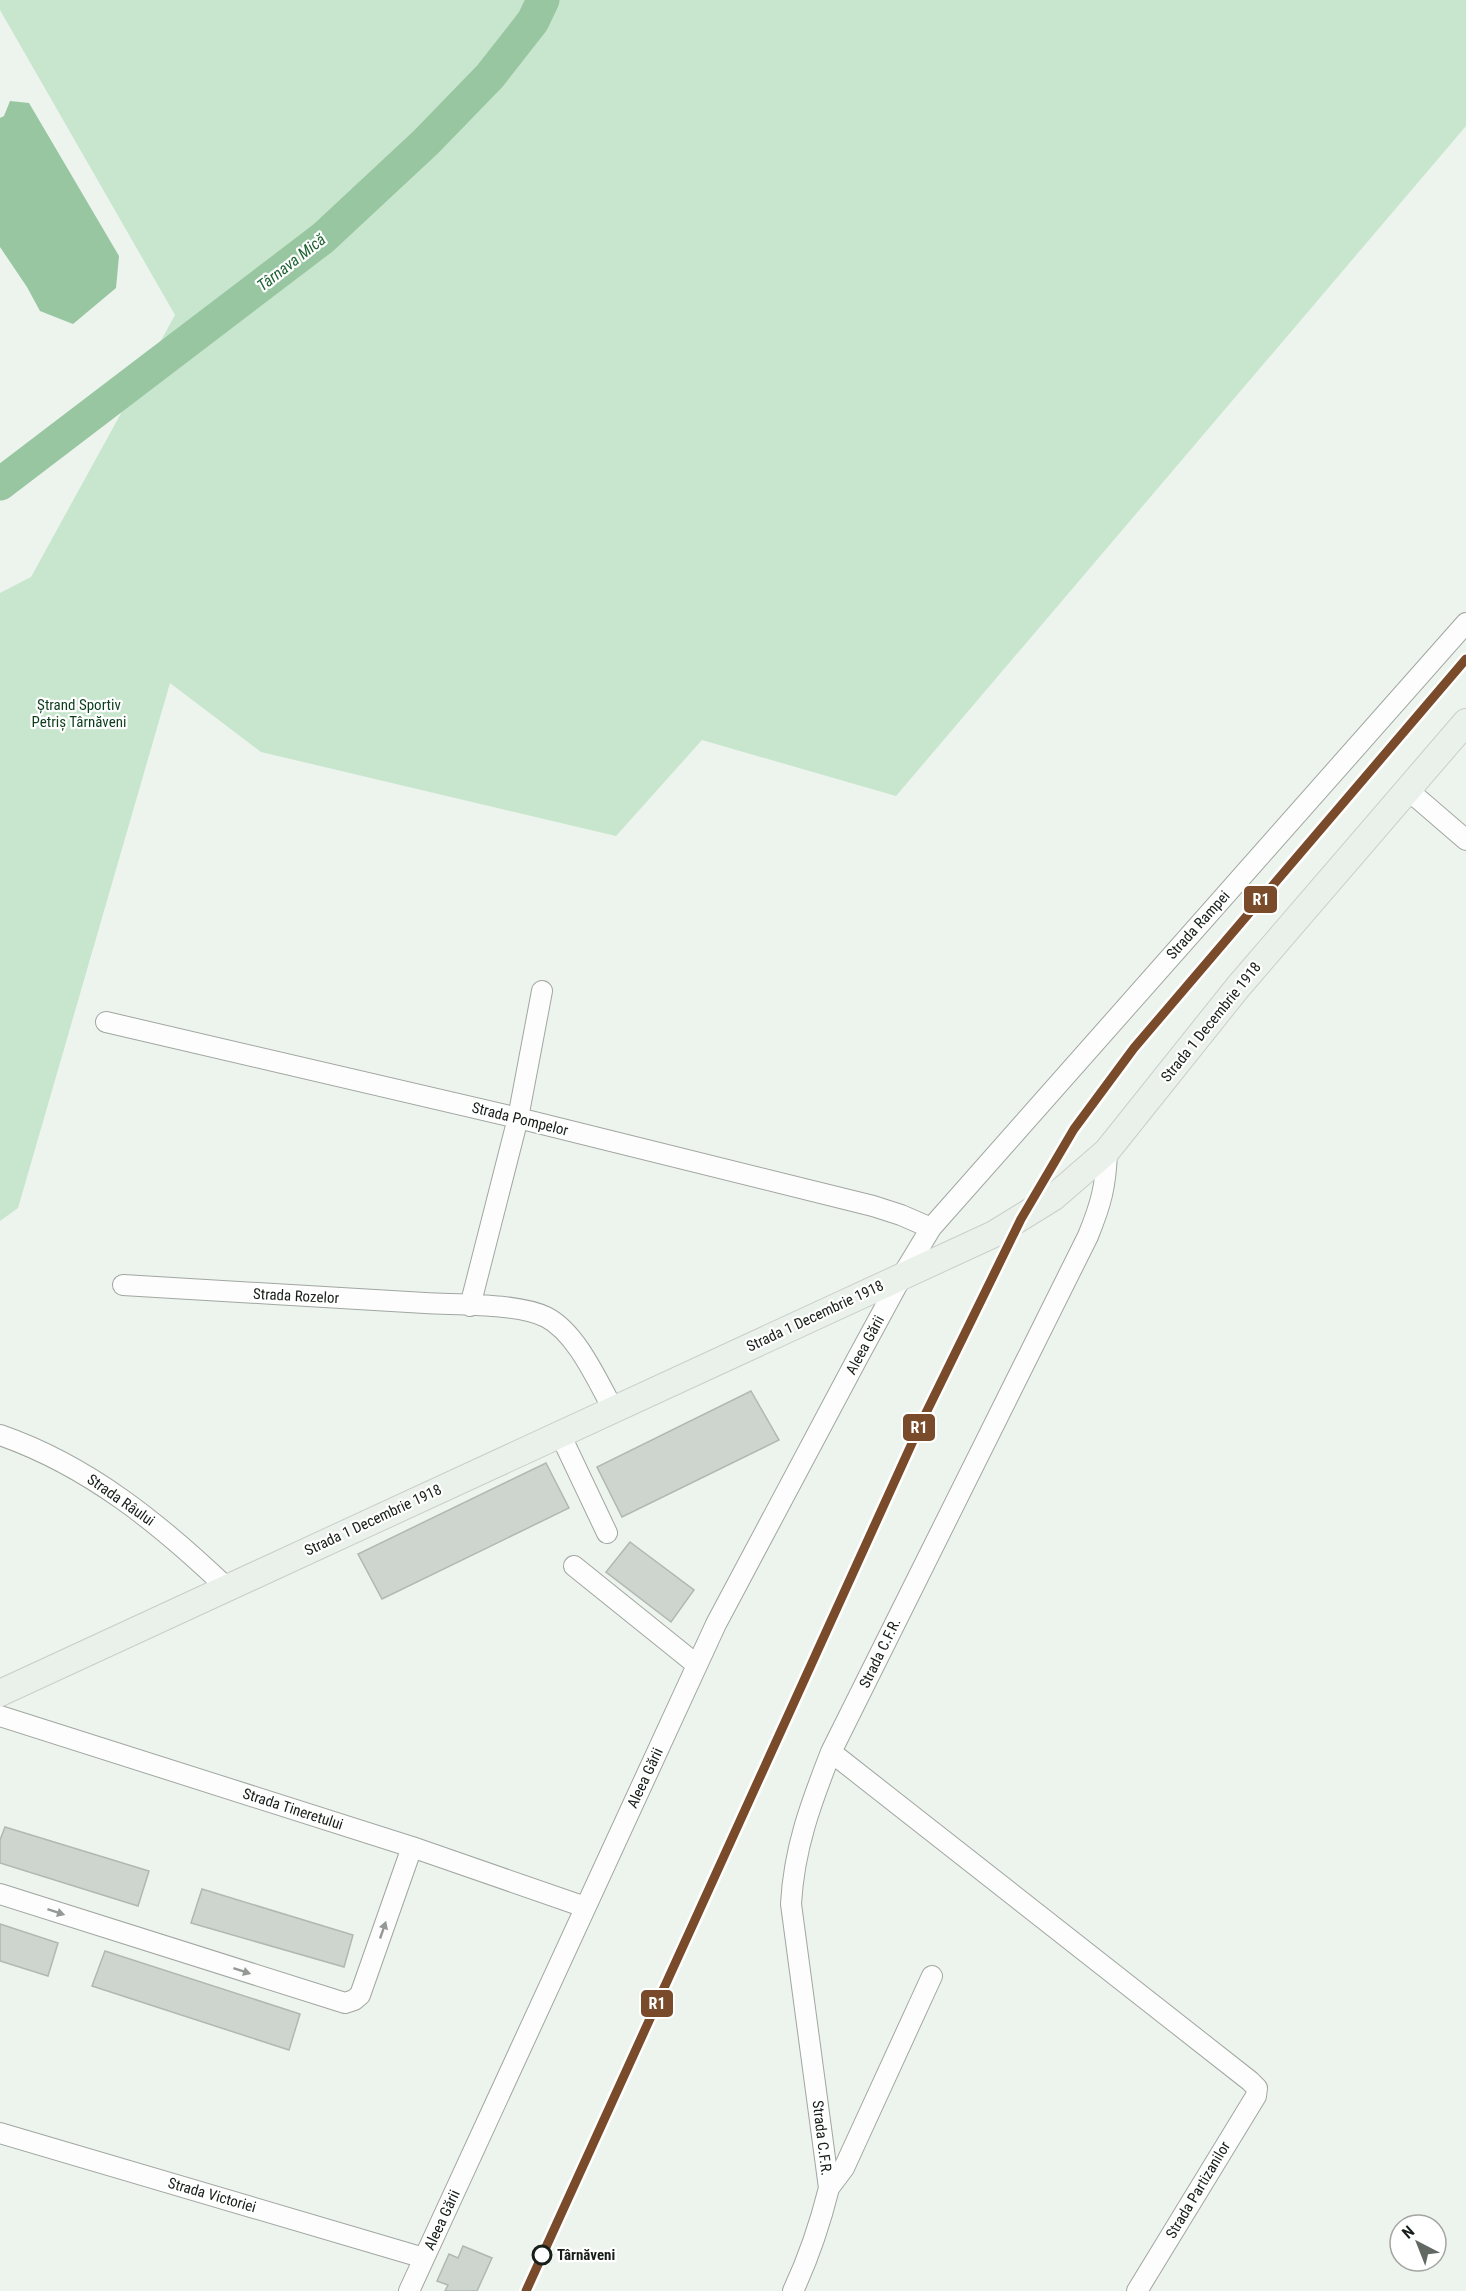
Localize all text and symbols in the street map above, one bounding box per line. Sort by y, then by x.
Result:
water label: Târnava Mică [253,229,330,295]
park label: Ștrand Sportiv Petriș Târnăveni [32,696,126,731]
line badge: R1 [1243,885,1278,914]
street label: Strada Rampei [1163,887,1233,963]
text: R1 [1253,890,1269,909]
street label: Strada 1 Decembrie 1918 [1157,958,1265,1086]
street label: Strada Pompelor [470,1098,571,1140]
street label: Strada 1 Decembrie 1918 [744,1276,886,1356]
street label: Strada Rozelor [253,1285,340,1307]
street label: Aleea Gării [842,1312,888,1378]
line badge: R1 [902,1413,936,1442]
text: R1 [911,1418,927,1437]
street label: Strada Râului [84,1470,158,1530]
street label: Strada 1 Decembrie 1918 [302,1480,444,1560]
street label: Strada C.F.R. [855,1615,905,1691]
street label: Aleea Gării [623,1745,667,1811]
street label: Strada Tineretului [241,1784,345,1834]
one-way arrow [47,1907,65,1917]
one-way arrow [378,1921,388,1939]
one-way arrow [233,1967,251,1976]
line badge: R1 [640,1989,674,2018]
text: R1 [649,1994,665,2013]
street label: Strada C.F.R. [808,2099,836,2177]
street label: Strada Partizanilor [1162,2138,1234,2242]
street label: Strada Victoriei [166,2174,258,2216]
street label: Aleea Gării [420,2187,464,2253]
north arrow [1388,2213,1448,2273]
text: N [1398,2222,1418,2243]
marker: Târnăveni [532,2245,552,2265]
place label: Târnăveni [557,2246,615,2264]

